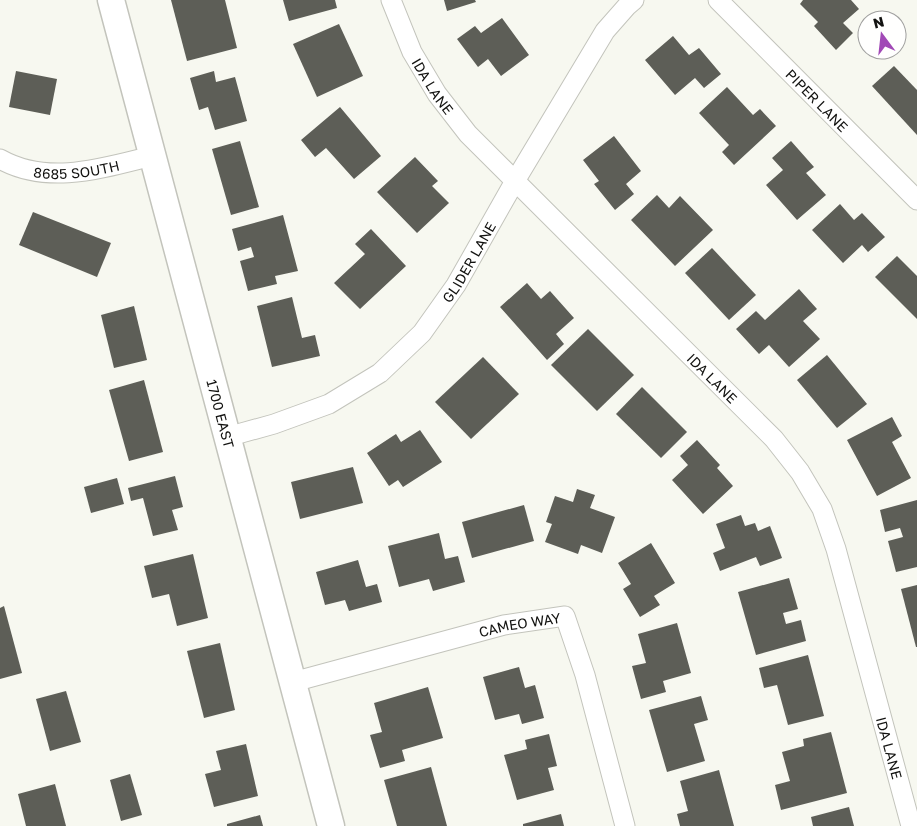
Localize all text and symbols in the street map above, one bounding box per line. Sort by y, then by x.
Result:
north arrow [857,10,907,60]
text: N [871,12,886,32]
street label: IDA LANE [409,55,458,117]
street label: PIPER LANE [783,65,852,135]
street label: 8685 SOUTH [32,156,121,182]
street label: GLIDER LANE [438,219,499,306]
street label: IDA LANE [684,349,741,406]
street label: 1700 EAST [204,377,239,450]
street label: CAMEO WAY [477,608,561,640]
street label: IDA LANE [873,715,906,781]

